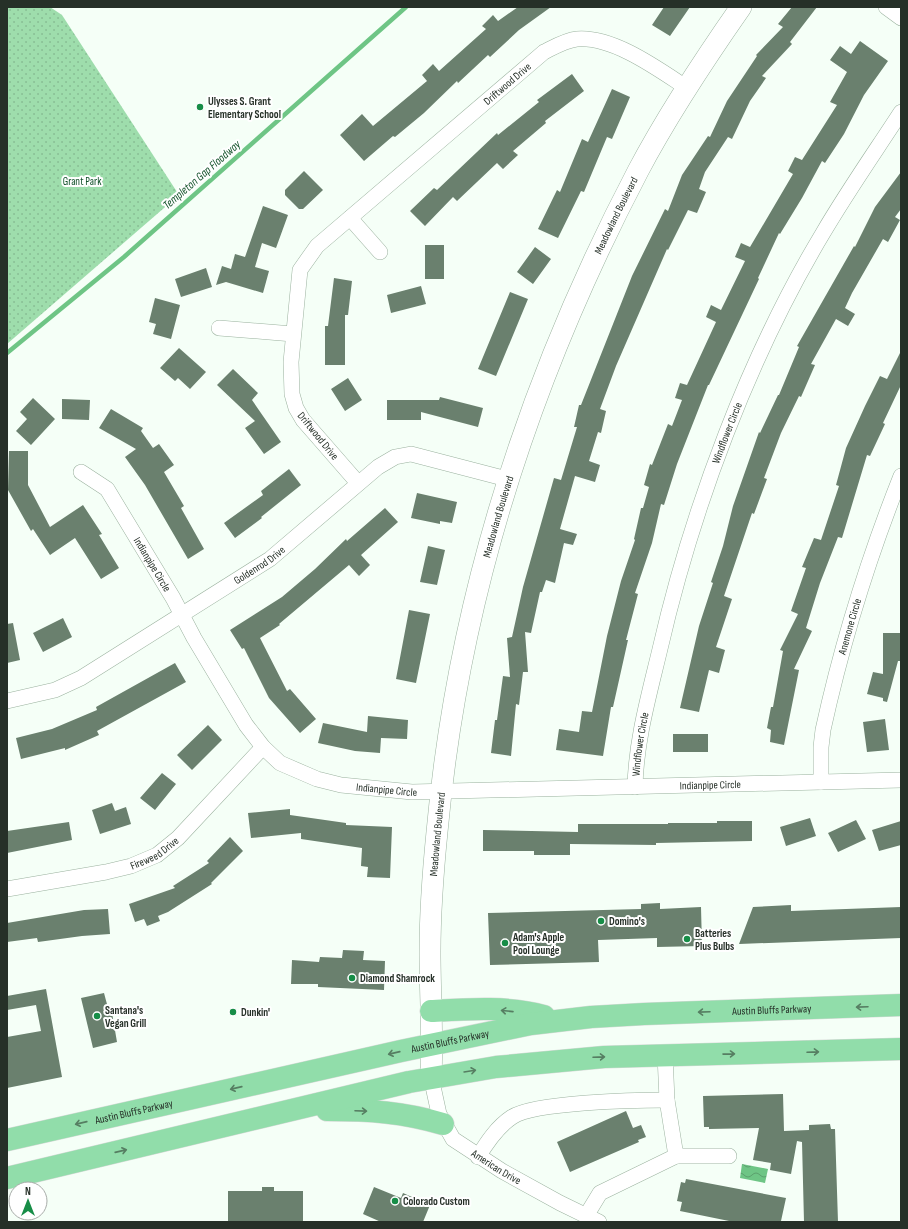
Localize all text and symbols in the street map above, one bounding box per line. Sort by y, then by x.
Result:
street label: Driftwood Drive [481,60,533,107]
place label: Ulysses S. Grant Elementary School [208,95,281,121]
marker: Ulysses S. Grant Elementary School [195,102,205,112]
water label: Templeton Gap Floodway [160,137,244,213]
street label: Meadowland Boulevard [591,174,641,256]
park label: Grant Park [63,175,102,188]
street label: Windflower Circle [709,400,745,465]
street label: Driftwood Drive [295,409,341,463]
street label: Meadowland Boulevard [480,474,516,559]
street label: Indianpipe Circle [131,535,174,594]
street label: Goldenrod Drive [231,543,287,587]
street label: Anemone Circle [835,597,864,657]
street label: Windflower Circle [629,711,651,777]
street label: Indianpipe Circle [680,777,741,792]
street label: Indianpipe Circle [355,780,417,799]
street label: Meadowland Boulevard [427,791,448,877]
street label: Fireweed Drive [128,834,181,872]
place label: Domino's [609,915,645,928]
marker: Domino's [596,916,606,926]
place label: Batteries Plus Bulbs [695,927,734,953]
place label: Adam's Apple Pool Lounge [512,931,564,957]
marker: Batteries Plus Bulbs [682,934,692,944]
marker: Adam's Apple Pool Lounge [500,938,510,948]
place label: Diamond Shamrock [360,972,435,985]
marker: Diamond Shamrock [347,973,357,983]
street label: Austin Bluffs Parkway [731,1002,812,1017]
one-way arrow [856,1003,869,1010]
place label: Santana's Vegan Grill [105,1004,146,1030]
place label: Dunkin' [241,1006,270,1019]
marker: Dunkin' [228,1007,238,1017]
one-way arrow [501,1007,514,1014]
one-way arrow [698,1008,711,1016]
marker: Santana's Vegan Grill [92,1011,102,1021]
street label: Austin Bluffs Parkway [409,1026,491,1055]
one-way arrow [806,1048,819,1056]
one-way arrow [388,1049,401,1057]
one-way arrow [722,1050,735,1058]
one-way arrow [592,1053,605,1061]
one-way arrow [463,1067,476,1075]
one-way arrow [229,1085,242,1093]
street label: Austin Bluffs Parkway [93,1096,175,1127]
one-way arrow [354,1107,367,1115]
one-way arrow [75,1120,88,1128]
one-way arrow [114,1146,127,1154]
street label: American Drive [468,1146,523,1187]
north arrow [8,1181,48,1221]
text: N [25,1185,31,1198]
place label: Colorado Custom [403,1195,470,1208]
marker: Colorado Custom [390,1196,400,1206]

